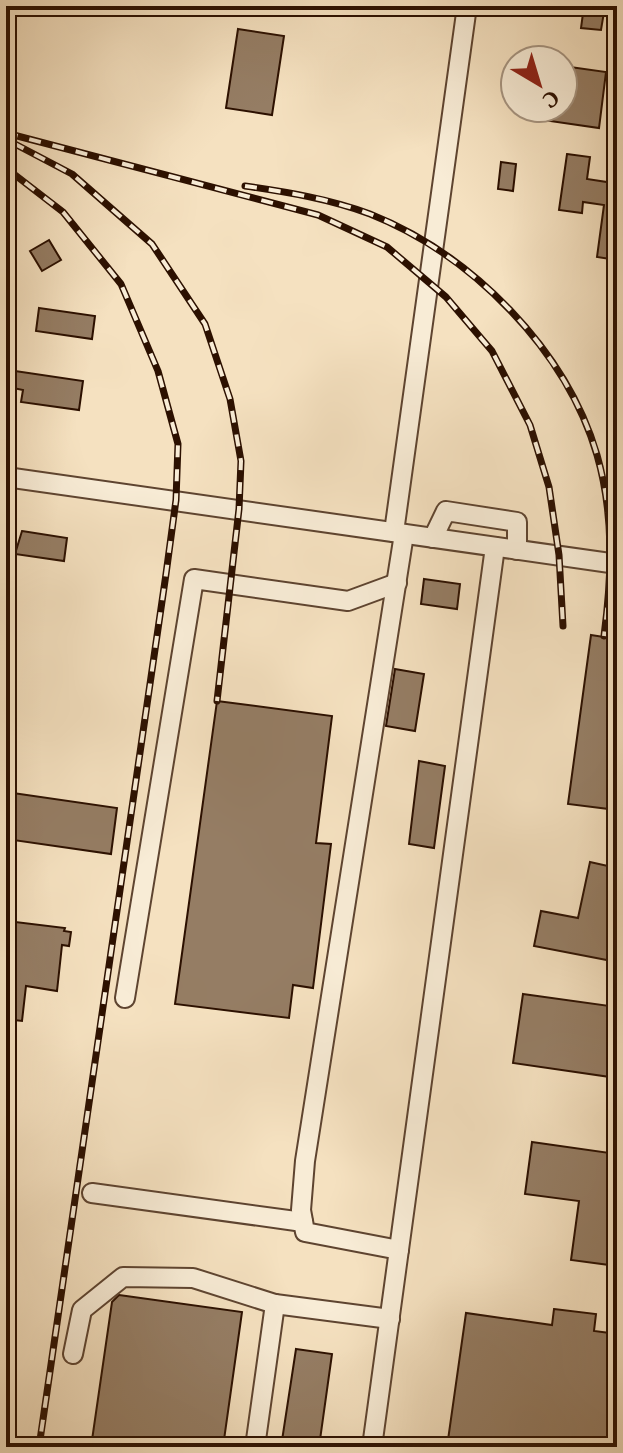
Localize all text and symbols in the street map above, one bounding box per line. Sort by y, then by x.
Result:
north arrow [499,44,579,124]
text: С [535,81,565,114]

